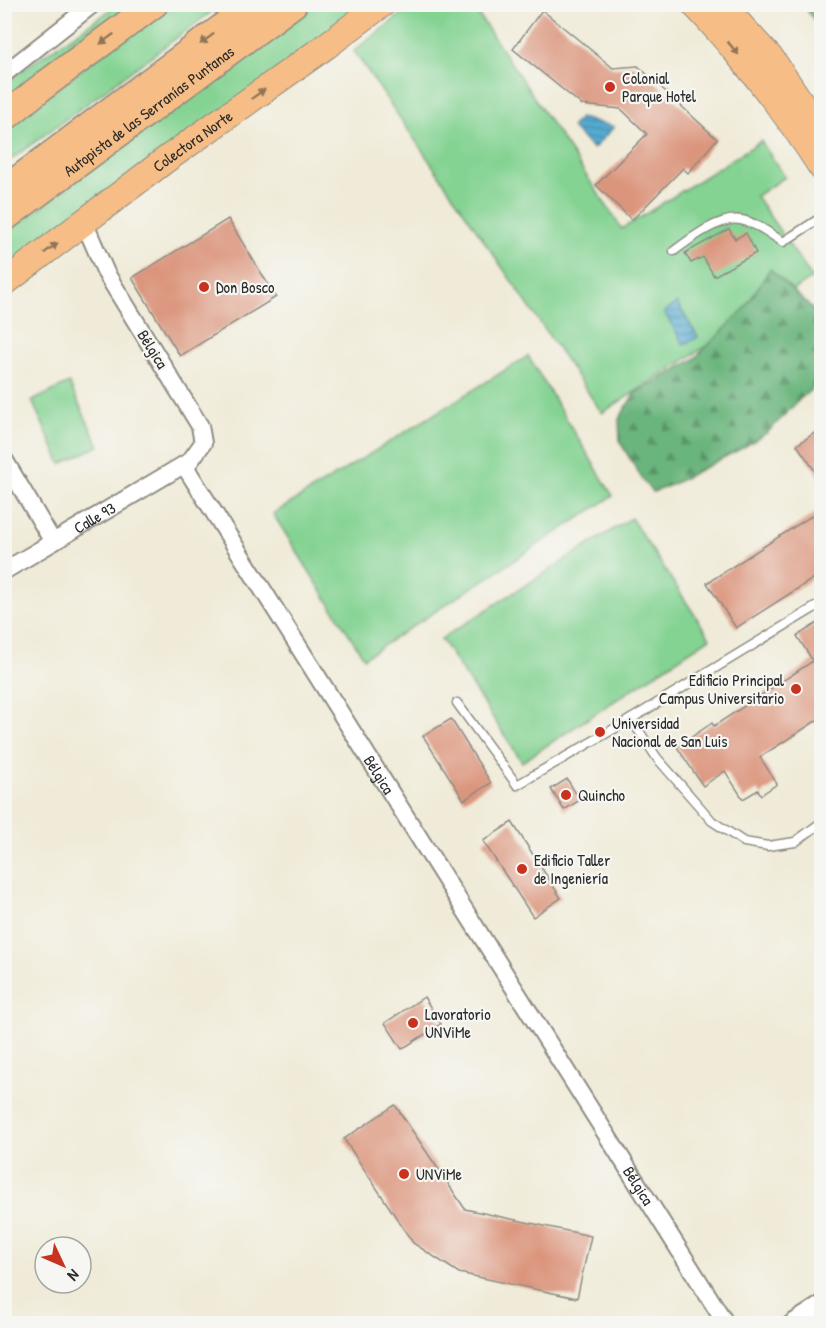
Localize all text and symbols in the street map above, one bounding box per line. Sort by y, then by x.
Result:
one-way arrow [99,33,115,45]
one-way arrow [200,33,215,45]
street label: Autopista de las Serranías Puntanas [59,40,238,181]
one-way arrow [726,40,739,55]
place label: Colonial Parque Hotel [622,67,697,107]
marker: Colonial Parque Hotel [603,80,617,94]
one-way arrow [250,88,266,100]
street label: Colectora Norte [148,105,237,177]
one-way arrow [43,241,59,254]
place label: Don Bosco [216,276,275,298]
marker: Don Bosco [197,280,211,294]
street label: Bélgica [133,325,173,373]
street label: Calle 93 [69,497,119,538]
place label: Edificio Principal Campus Universitario [659,669,785,709]
marker: Edificio Principal Campus Universitario [789,682,803,696]
place label: Universidad Nacional de San Luis [612,712,727,752]
marker: Universidad Nacional de San Luis [593,725,607,739]
street label: Bélgica [359,751,400,798]
place label: Quincho [578,784,626,806]
marker: Quincho [559,788,573,802]
place label: Edificio Taller de Ingeniería [534,849,610,889]
marker: Edificio Taller de Ingeniería [515,862,529,876]
place label: Lavoratorio UNViMe [425,1003,491,1043]
marker: Lavoratorio UNViMe [406,1016,420,1030]
street label: Bélgica [618,1162,659,1209]
place label: UNViMe [416,1163,462,1185]
marker: UNViMe [397,1167,411,1181]
north arrow [33,1235,93,1295]
text: N [63,1265,85,1286]

